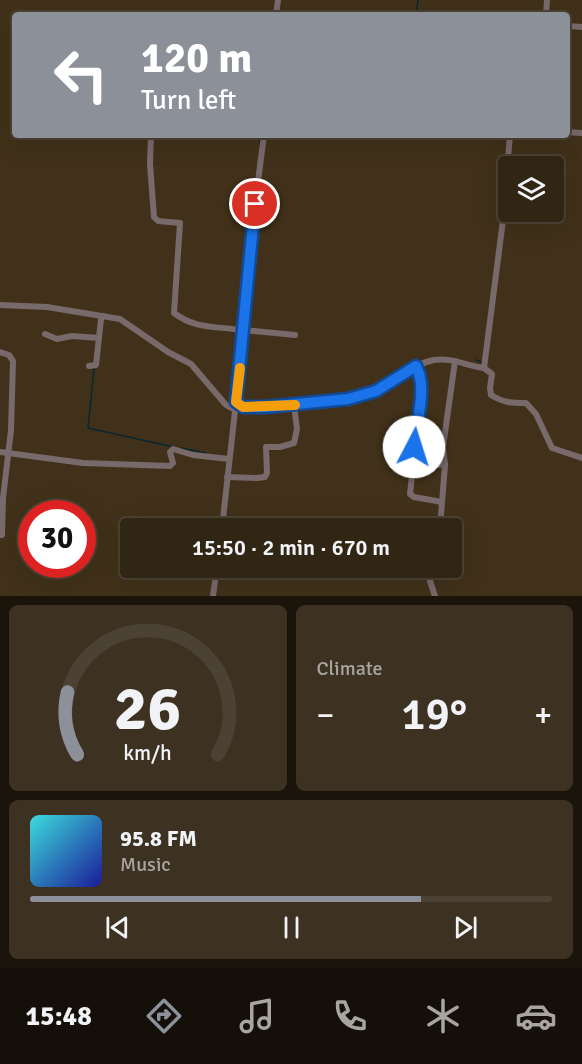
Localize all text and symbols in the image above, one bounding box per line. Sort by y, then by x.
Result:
text: 120 m [141,33,252,84]
icon: left [42,36,120,114]
text: Turn left [141,84,236,117]
map controls [498,156,564,222]
button: layers [498,156,564,222]
pin [229,178,280,229]
icon: arrive [238,187,271,220]
position arrow [382,415,446,479]
speed limit sign: 30 [18,500,96,578]
text: 15:50 · 2 min · 670 m [192,534,390,561]
text: Climate [317,656,382,681]
text: 26 [114,670,181,747]
text: 19° [401,687,467,742]
text: − [317,695,334,736]
text: + [534,695,552,736]
text: km/h [123,740,172,766]
text: 95.8 FM [120,825,197,852]
text: Music [120,852,171,877]
icon: previous [101,911,134,944]
icon: pause [275,911,308,944]
icon: next [449,911,482,944]
icon: directions [143,995,185,1037]
icon: music [236,995,278,1037]
icon: phone [329,995,371,1037]
icon: climate [422,995,464,1037]
icon: car [515,995,557,1037]
text: 15:48 [25,1000,92,1033]

